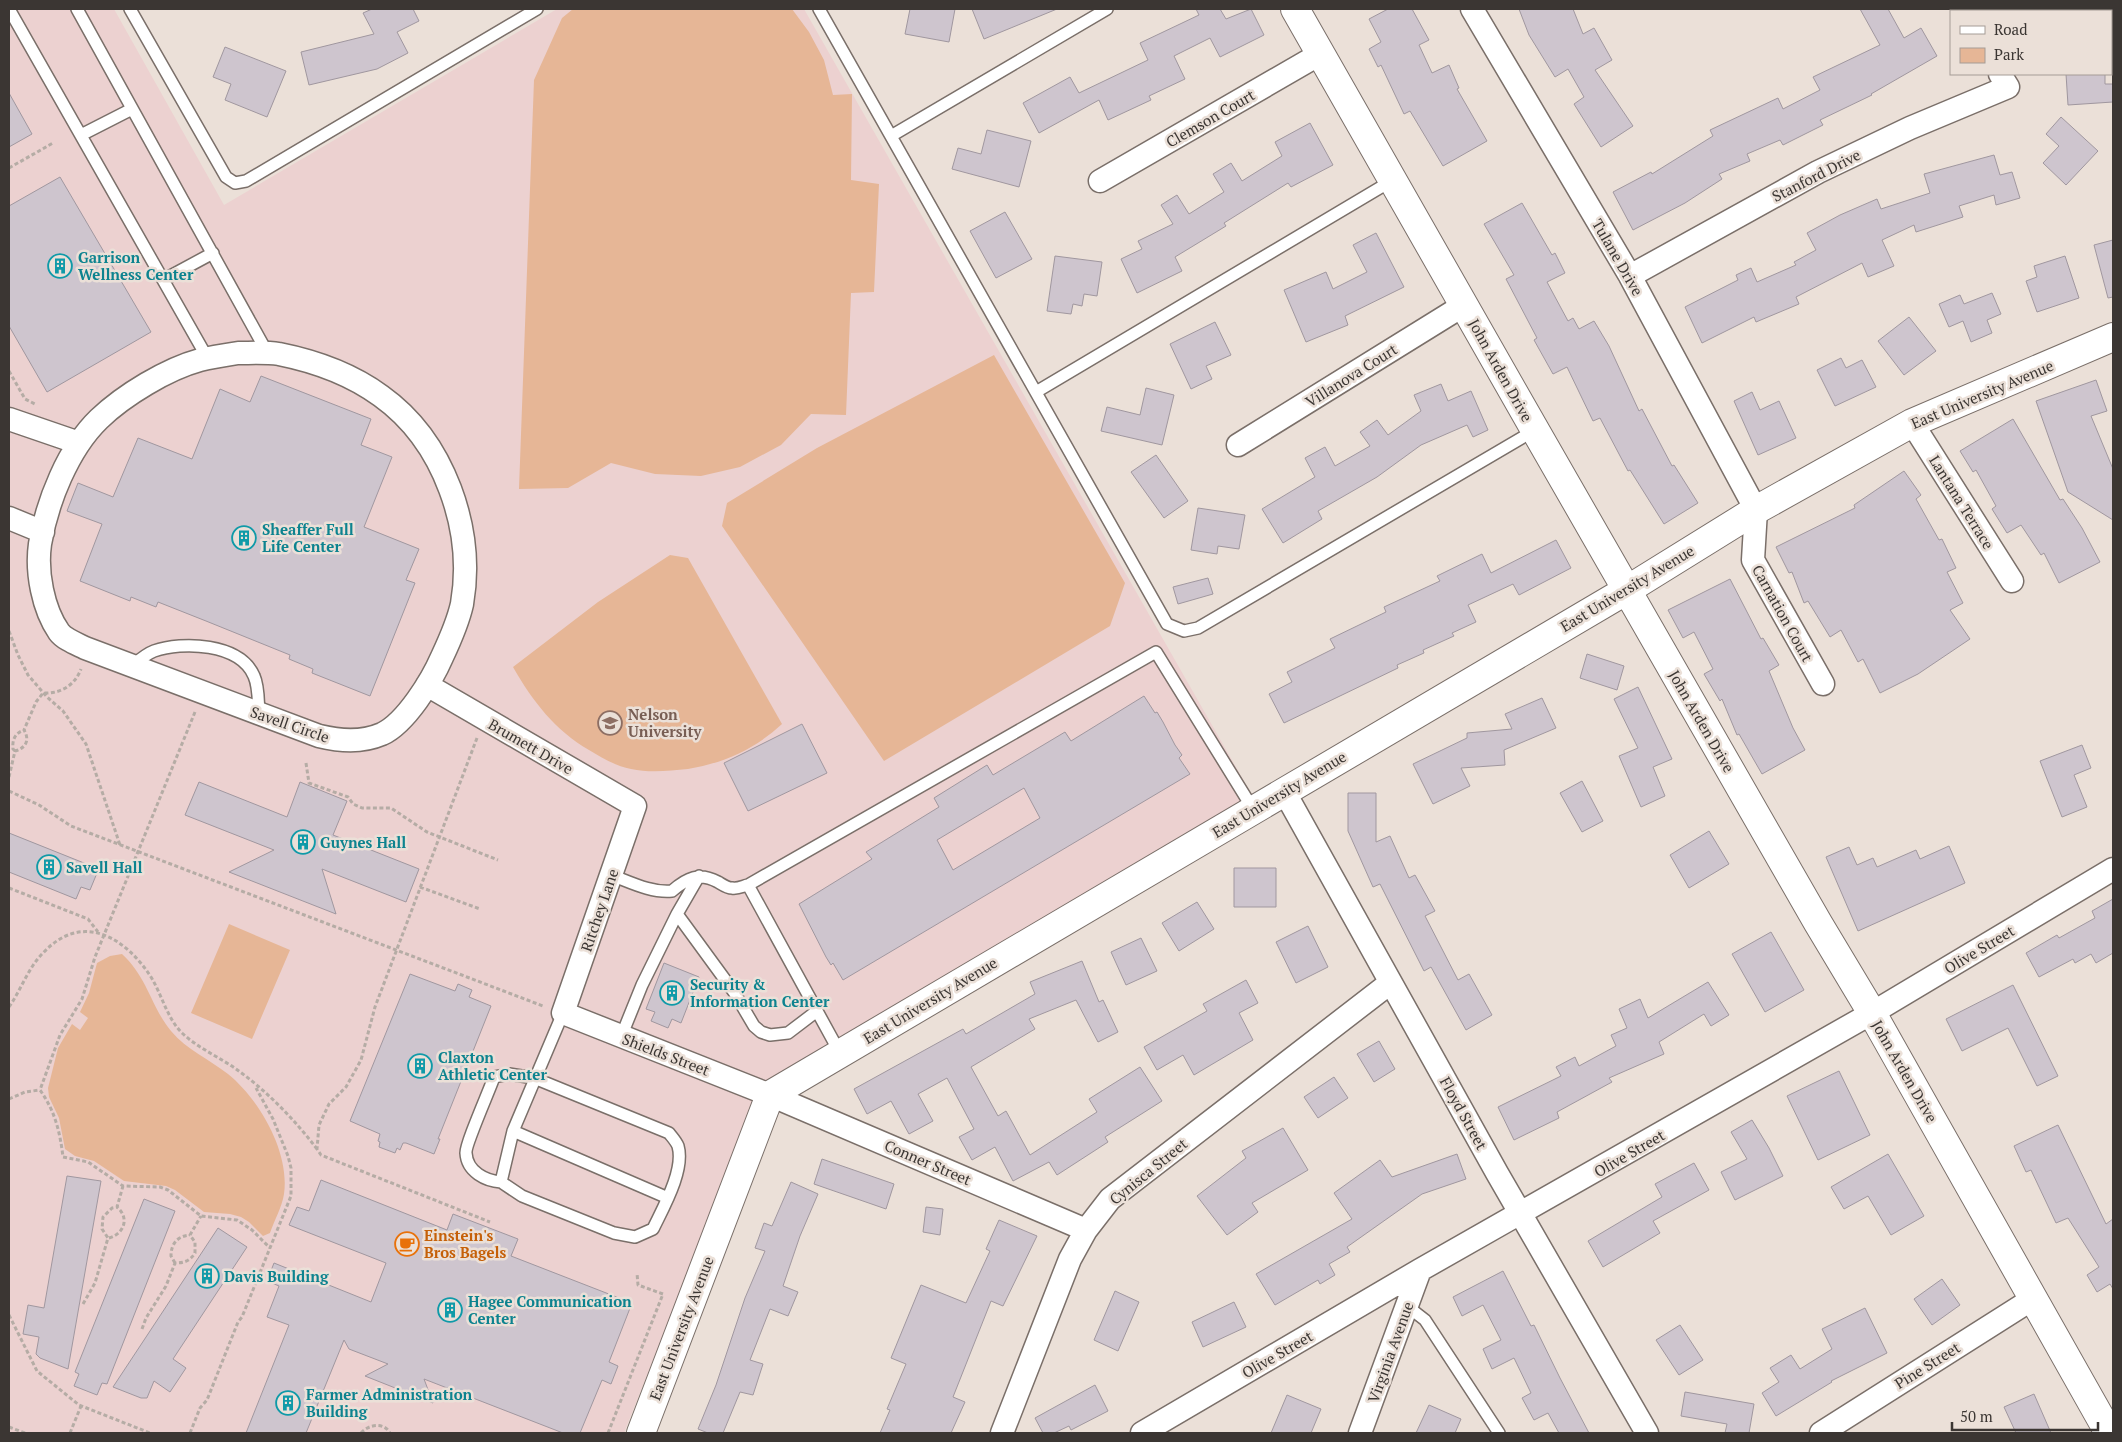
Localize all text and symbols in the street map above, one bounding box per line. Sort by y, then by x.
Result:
legend [1950,10,2112,75]
text: Road [1994,19,2027,39]
text: Park [1994,44,2024,64]
street label: Clemson Court [1162,84,1258,152]
street label: Stanford Drive [1768,144,1864,206]
street label: Tulane Drive [1588,215,1648,299]
place label: Garrison Wellness Center [78,247,194,284]
building icon: Garrison Wellness Center [47,253,73,279]
street label: John Arden Drive [1464,315,1538,425]
street label: Villanova Court [1301,339,1401,411]
street label: East University Avenue [1908,355,2056,433]
street label: Lantana Terrace [1925,451,1999,553]
place label: Sheaffer Full Life Center [262,519,354,556]
building icon: Sheaffer Full Life Center [231,525,257,551]
street label: East University Avenue [1556,540,1698,636]
street label: Carnation Court [1748,561,1818,665]
street label: John Arden Drive [1665,666,1739,776]
street label: Savell Circle [248,701,332,747]
place label: Nelson University [628,704,702,741]
school or university icon: Nelson University [597,710,623,736]
street label: Brumett Drive [485,714,577,778]
street label: East University Avenue [1208,746,1350,842]
building icon: Guynes Hall [290,829,316,855]
place label: Guynes Hall [320,832,406,852]
building icon: Savell Hall [36,854,62,880]
place label: Savell Hall [66,857,143,877]
street label: Ritchey Lane [576,866,622,954]
street label: Olive Street [1940,920,2018,978]
street label: East University Avenue [859,952,1001,1048]
place label: Security & Information Center [690,974,830,1011]
building icon: Security & Information Center [659,980,685,1006]
street label: John Arden Drive [1868,1016,1942,1126]
street label: Shields Street [620,1028,713,1080]
place label: Claxton Athletic Center [438,1047,547,1084]
building icon: Claxton Athletic Center [407,1053,433,1079]
street label: Floyd Street [1436,1073,1492,1153]
street label: Olive Street [1590,1124,1668,1181]
street label: Cynisca Street [1105,1133,1192,1209]
street label: Conner Street [882,1135,975,1189]
place label: Einstein's Bros Bagels [424,1225,507,1262]
cafe icon: Einstein's Bros Bagels [394,1231,420,1257]
street label: East University Avenue [644,1253,718,1403]
building icon: Davis Building [194,1263,220,1289]
place label: Davis Building [224,1266,329,1286]
place label: Hagee Communication Center [468,1291,632,1328]
building icon: Hagee Communication Center [437,1297,463,1323]
street label: Virginia Avenue [1362,1299,1418,1405]
street label: Olive Street [1238,1325,1316,1382]
street label: Pine Street [1891,1337,1964,1393]
place label: Farmer Administration Building [306,1384,473,1421]
building icon: Farmer Administration Building [275,1390,301,1416]
scale bar [1952,1400,2098,1432]
text: 50 m [1960,1406,1993,1426]

